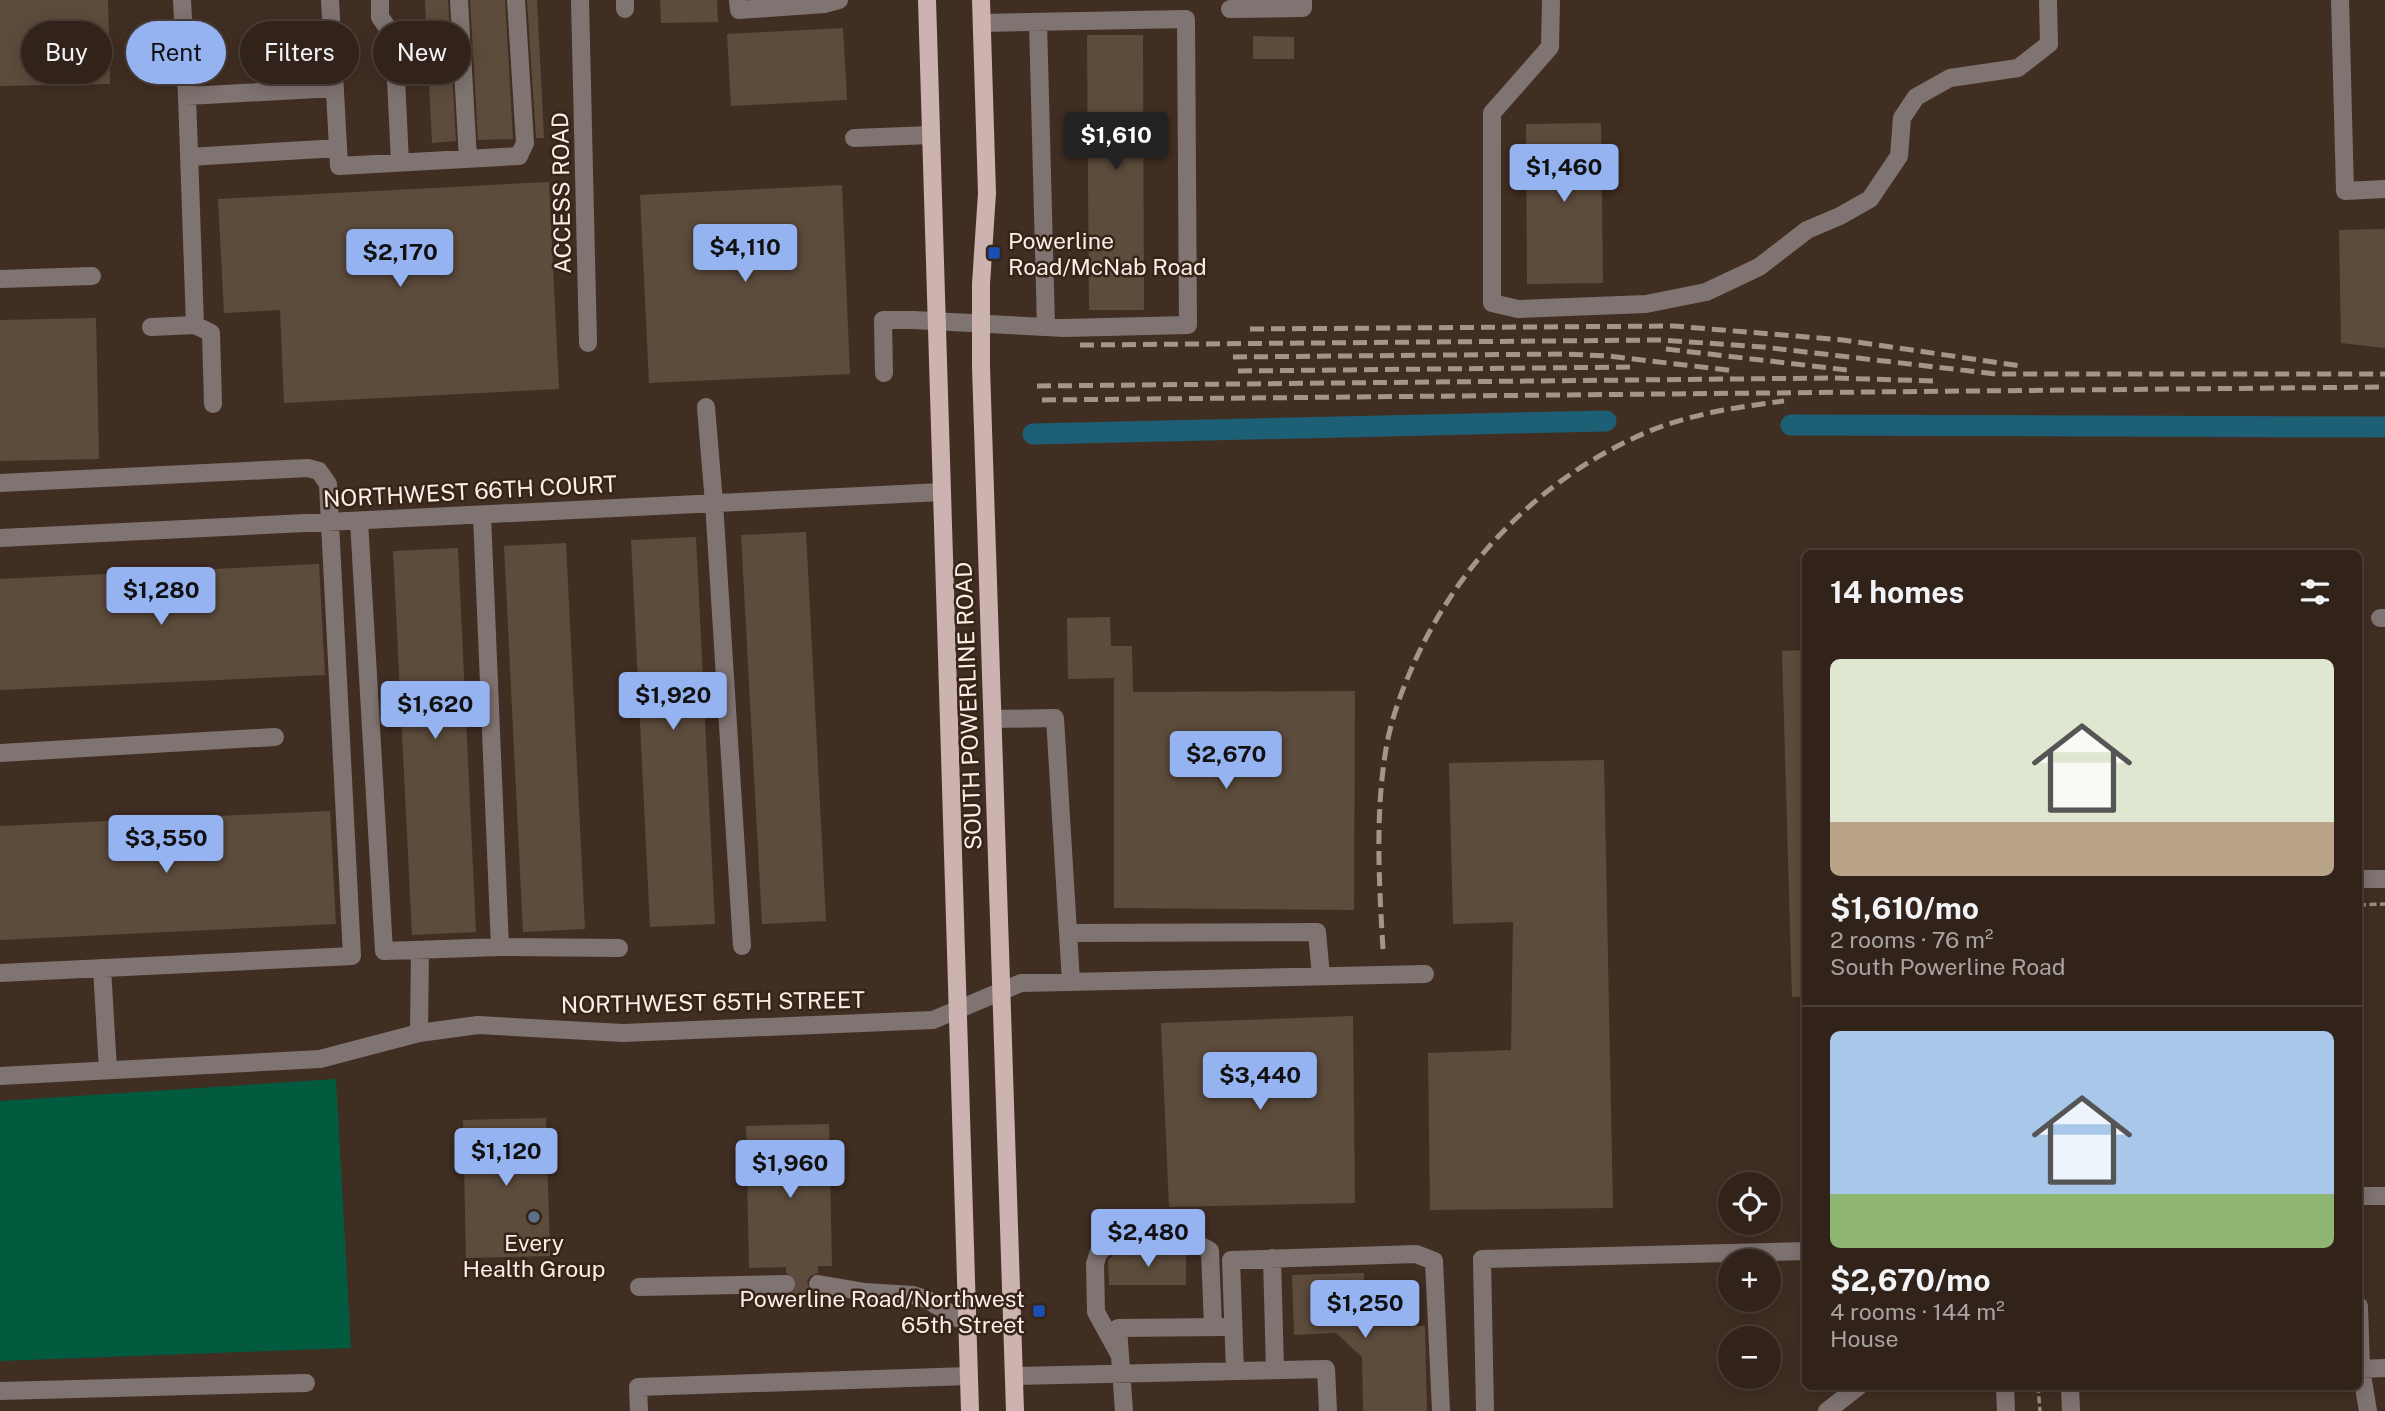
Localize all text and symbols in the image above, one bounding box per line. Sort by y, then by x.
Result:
chip: Buy [21,21,112,84]
chip: Rent [126,21,226,84]
chip: Filters [240,21,359,84]
chip: New [373,21,471,84]
street label: ACCESS ROAD [546,112,576,274]
pin: $1,610 [1059,113,1173,172]
text: $1,610 [1080,121,1152,148]
pin: $1,460 [1507,144,1621,204]
text: $1,460 [1526,153,1602,180]
pin: $4,110 [688,224,802,284]
place label: Powerline Road/McNab Road [1008,227,1207,280]
pin: $2,170 [343,230,457,289]
text: $4,110 [709,233,781,260]
text: $2,170 [362,238,438,265]
marker: Powerline Road/McNab Road [986,245,1002,261]
street label: NORTHWEST 66TH COURT [322,470,618,512]
street label: SOUTH POWERLINE ROAD [949,561,987,851]
pin: $1,280 [104,568,218,627]
icon: filters [2296,573,2334,611]
text: 14 homes [1830,574,1964,610]
text: $1,280 [122,576,200,603]
pin: $1,920 [616,672,730,732]
text: $1,920 [635,681,711,708]
pin: $1,620 [378,682,492,741]
text: $1,620 [397,690,473,717]
icon: home [2019,705,2145,831]
pin: $2,670 [1169,732,1283,791]
text: $2,670 [1186,740,1266,767]
pin: $3,550 [109,816,223,875]
text: $3,550 [124,824,208,851]
text: $1,610/mo [1830,890,1979,926]
text: 2 rooms · 76 m² [1830,926,1993,953]
text: South Powerline Road [1830,953,2065,980]
street label: NORTHWEST 65TH STREET [561,986,866,1018]
pin: $3,440 [1203,1052,1317,1112]
text: $3,440 [1219,1061,1301,1088]
icon: home [2019,1077,2145,1203]
pin: $1,120 [449,1128,563,1188]
text: $1,120 [470,1137,542,1164]
pin: $1,960 [733,1140,847,1200]
text: $1,960 [752,1149,828,1176]
map controls [1718,1172,1781,1389]
button: locate [1718,1172,1781,1235]
marker: Every Health Group [526,1209,542,1225]
pin: $2,480 [1091,1210,1205,1269]
text: $2,480 [1107,1218,1189,1245]
place label: Every Health Group [463,1229,605,1282]
button: + [1718,1249,1781,1312]
text: $2,670/mo [1830,1262,1991,1298]
pin: $1,250 [1308,1280,1422,1340]
place label: Powerline Road/Northwest 65th Street [739,1285,1025,1338]
text: $1,250 [1326,1289,1404,1316]
text: 4 rooms · 144 m² [1830,1298,2005,1325]
marker: Powerline Road/Northwest 65th Street [1031,1303,1047,1319]
text: House [1830,1325,1898,1352]
button: − [1718,1326,1781,1389]

